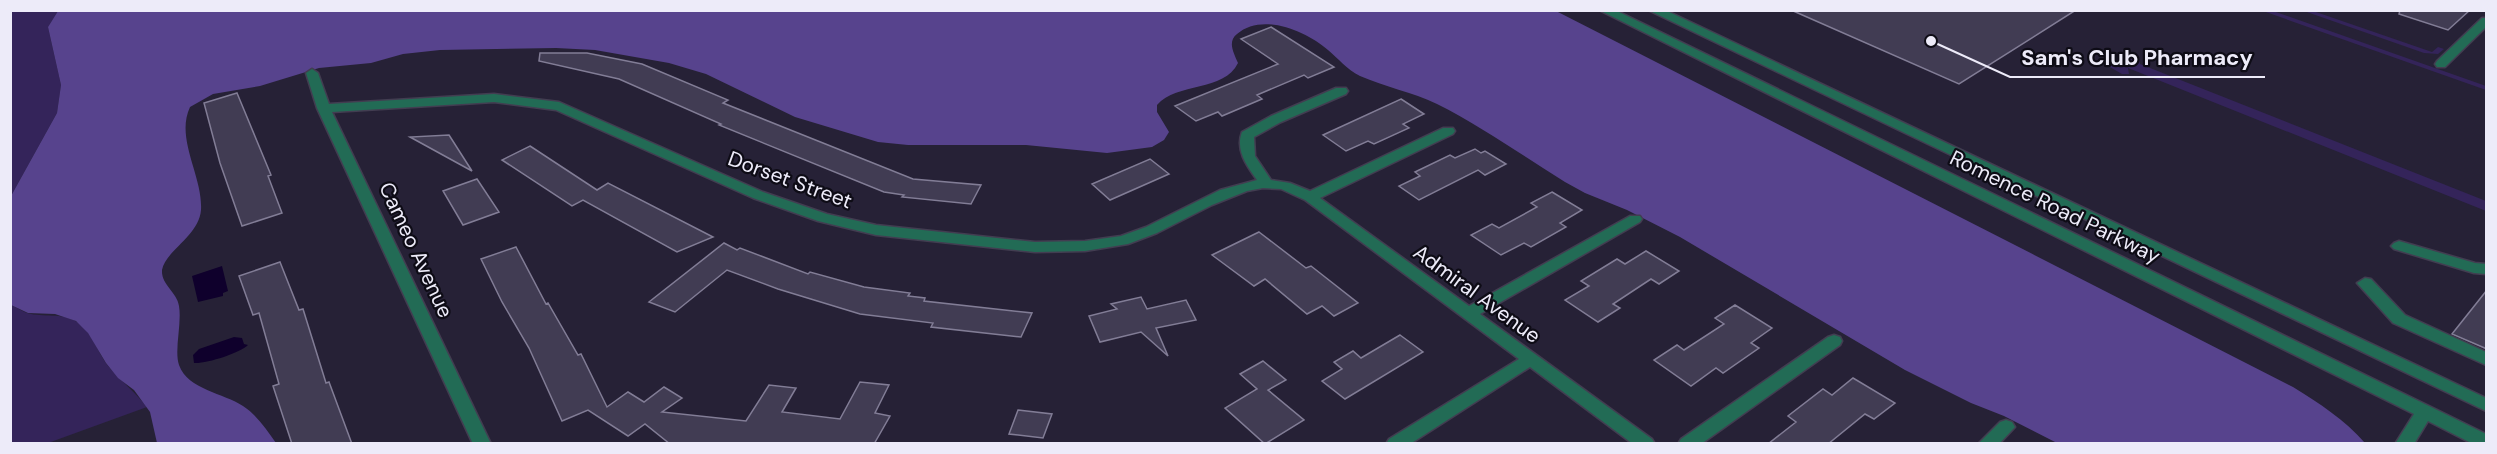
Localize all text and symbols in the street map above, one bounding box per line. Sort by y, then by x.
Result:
callout: Sam's Club Pharmacy [2010,37,2265,77]
text: Sam's Club Pharmacy [2021,43,2253,72]
street label: Romence Road Parkway [1945,144,2165,270]
street label: Dorset Street [724,145,856,215]
street label: Cameo Avenue [372,178,460,322]
street label: Admiral Avenue [1408,238,1546,350]

